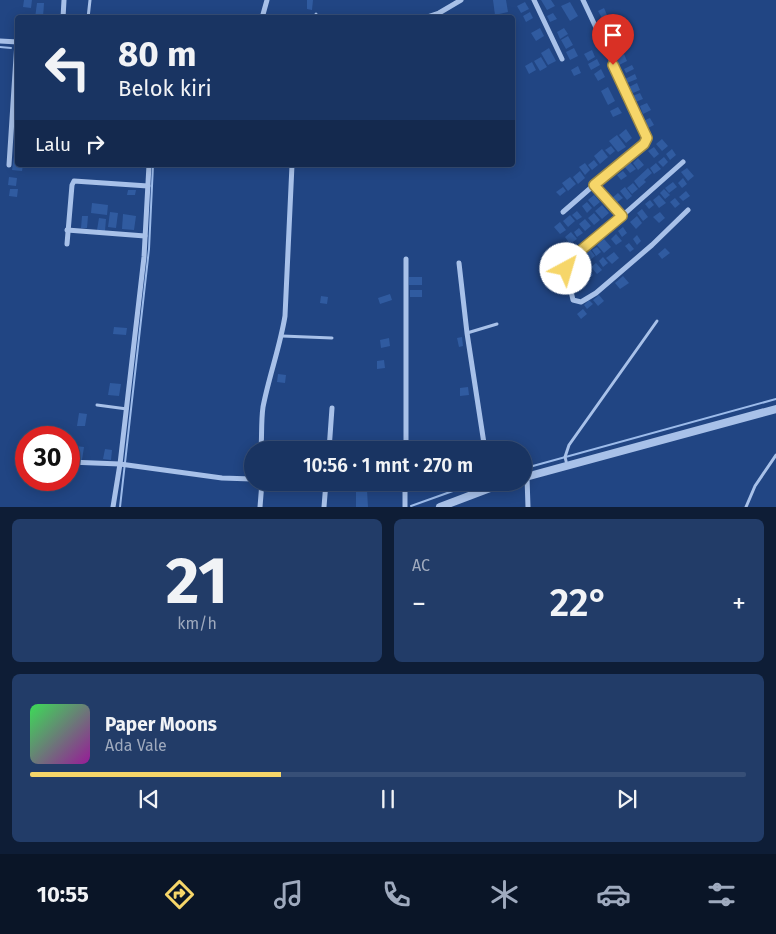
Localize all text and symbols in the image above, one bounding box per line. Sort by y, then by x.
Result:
pin [592,14,634,65]
icon: arrive [599,21,627,49]
text: 80 m [118,33,197,75]
icon: left [35,35,100,100]
text: Belok kiri [118,75,212,102]
icon: right [81,130,109,158]
text: Lalu [35,133,71,156]
position arrow [539,242,591,294]
speed limit sign: 30 [15,426,80,491]
text: 10:56 · 1 mnt · 270 m [303,454,473,477]
text: 21 [166,542,228,620]
text: AC [412,556,430,575]
text: 22° [550,580,608,626]
text: − [412,587,426,620]
text: + [732,587,746,620]
text: km/h [177,614,217,633]
text: Paper Moons [105,713,217,736]
text: Ada Vale [105,736,167,755]
icon: previous [135,785,163,813]
icon: pause [374,785,402,813]
icon: next [613,785,641,813]
icon: directions [162,877,197,912]
icon: music [271,877,306,912]
icon: phone [379,877,414,912]
icon: climate [487,877,522,912]
icon: car [596,877,631,912]
icon: filters [704,877,739,912]
text: 10:55 [37,881,89,908]

